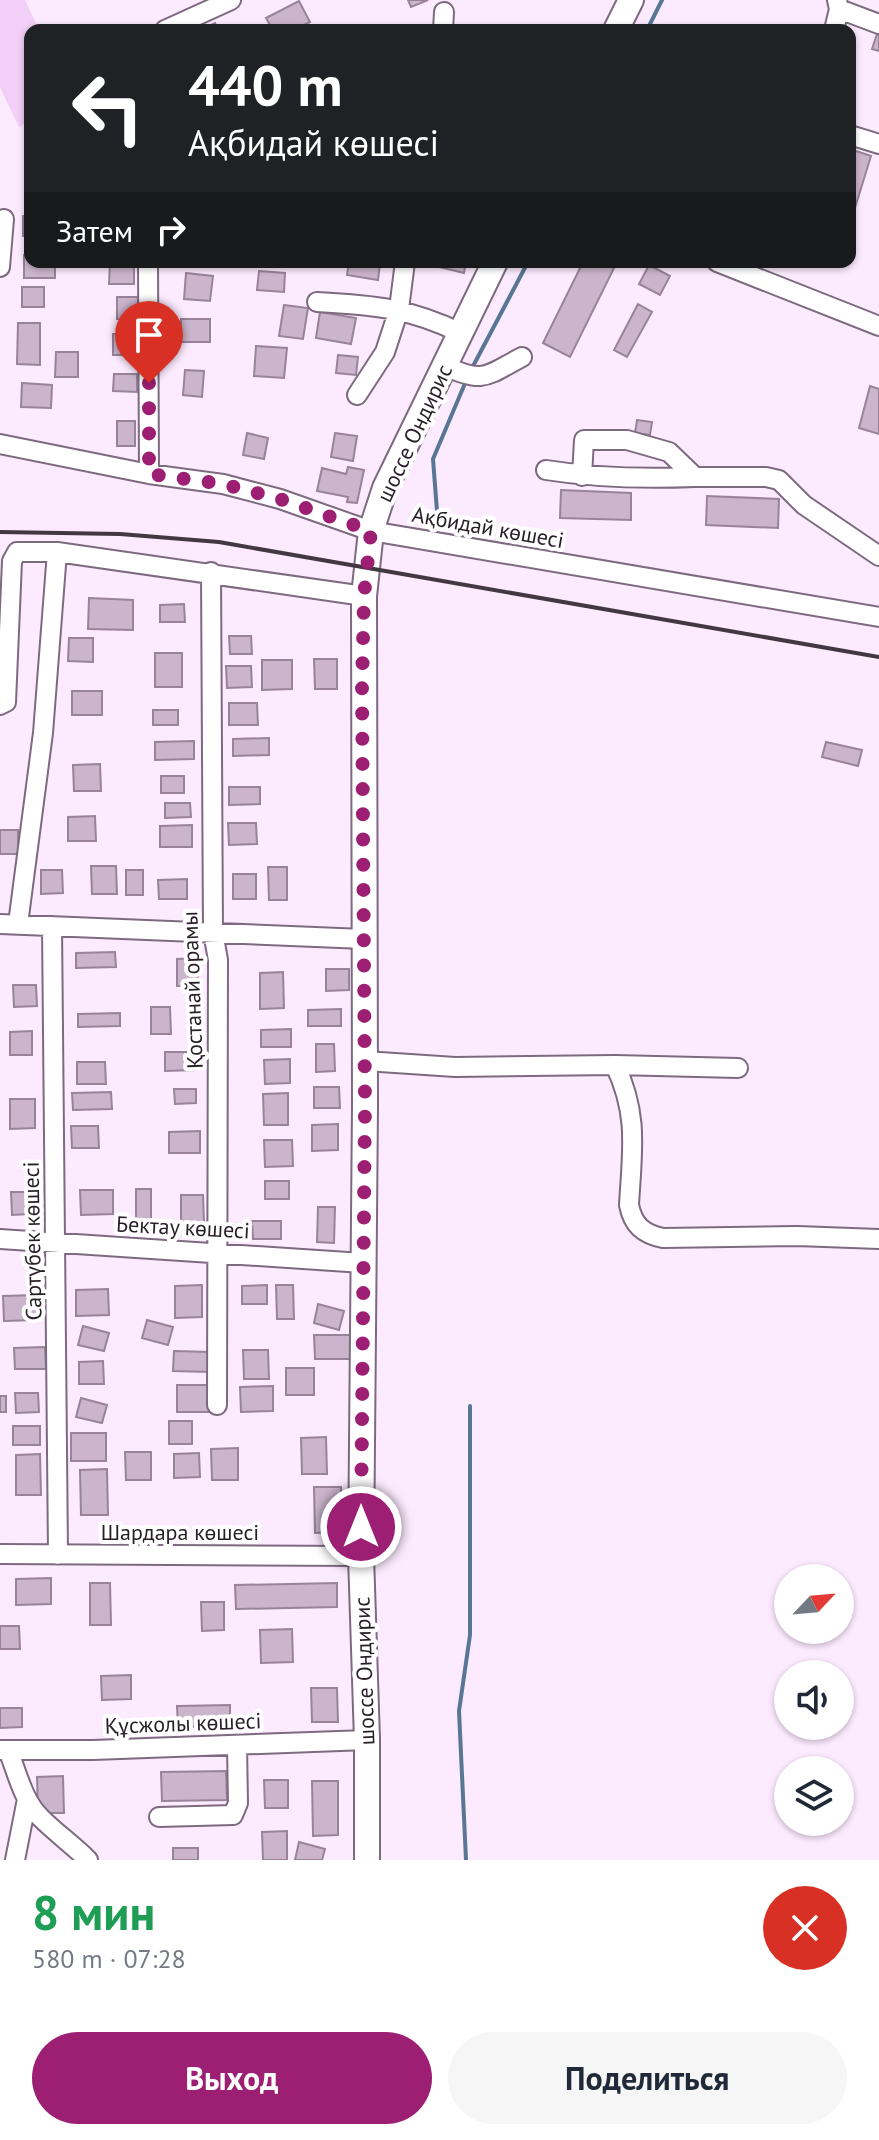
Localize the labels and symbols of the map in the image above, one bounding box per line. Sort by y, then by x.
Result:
pin [115,301,183,383]
street label: шоссе Ондирис [370,360,458,506]
street label: Ақбидай көшесі [410,500,566,554]
street label: Қостанай орамы [175,911,209,1069]
street label: Сартүбек көшесі [17,1161,47,1321]
street label: Бектау көшесі [115,1210,251,1244]
position arrow [319,1485,403,1569]
street label: Шардара көшесі [101,1518,259,1546]
north arrow [774,1564,854,1644]
street label: шоссе Ондирис [347,1596,381,1746]
street label: Құсжолы көшесі [104,1706,262,1740]

